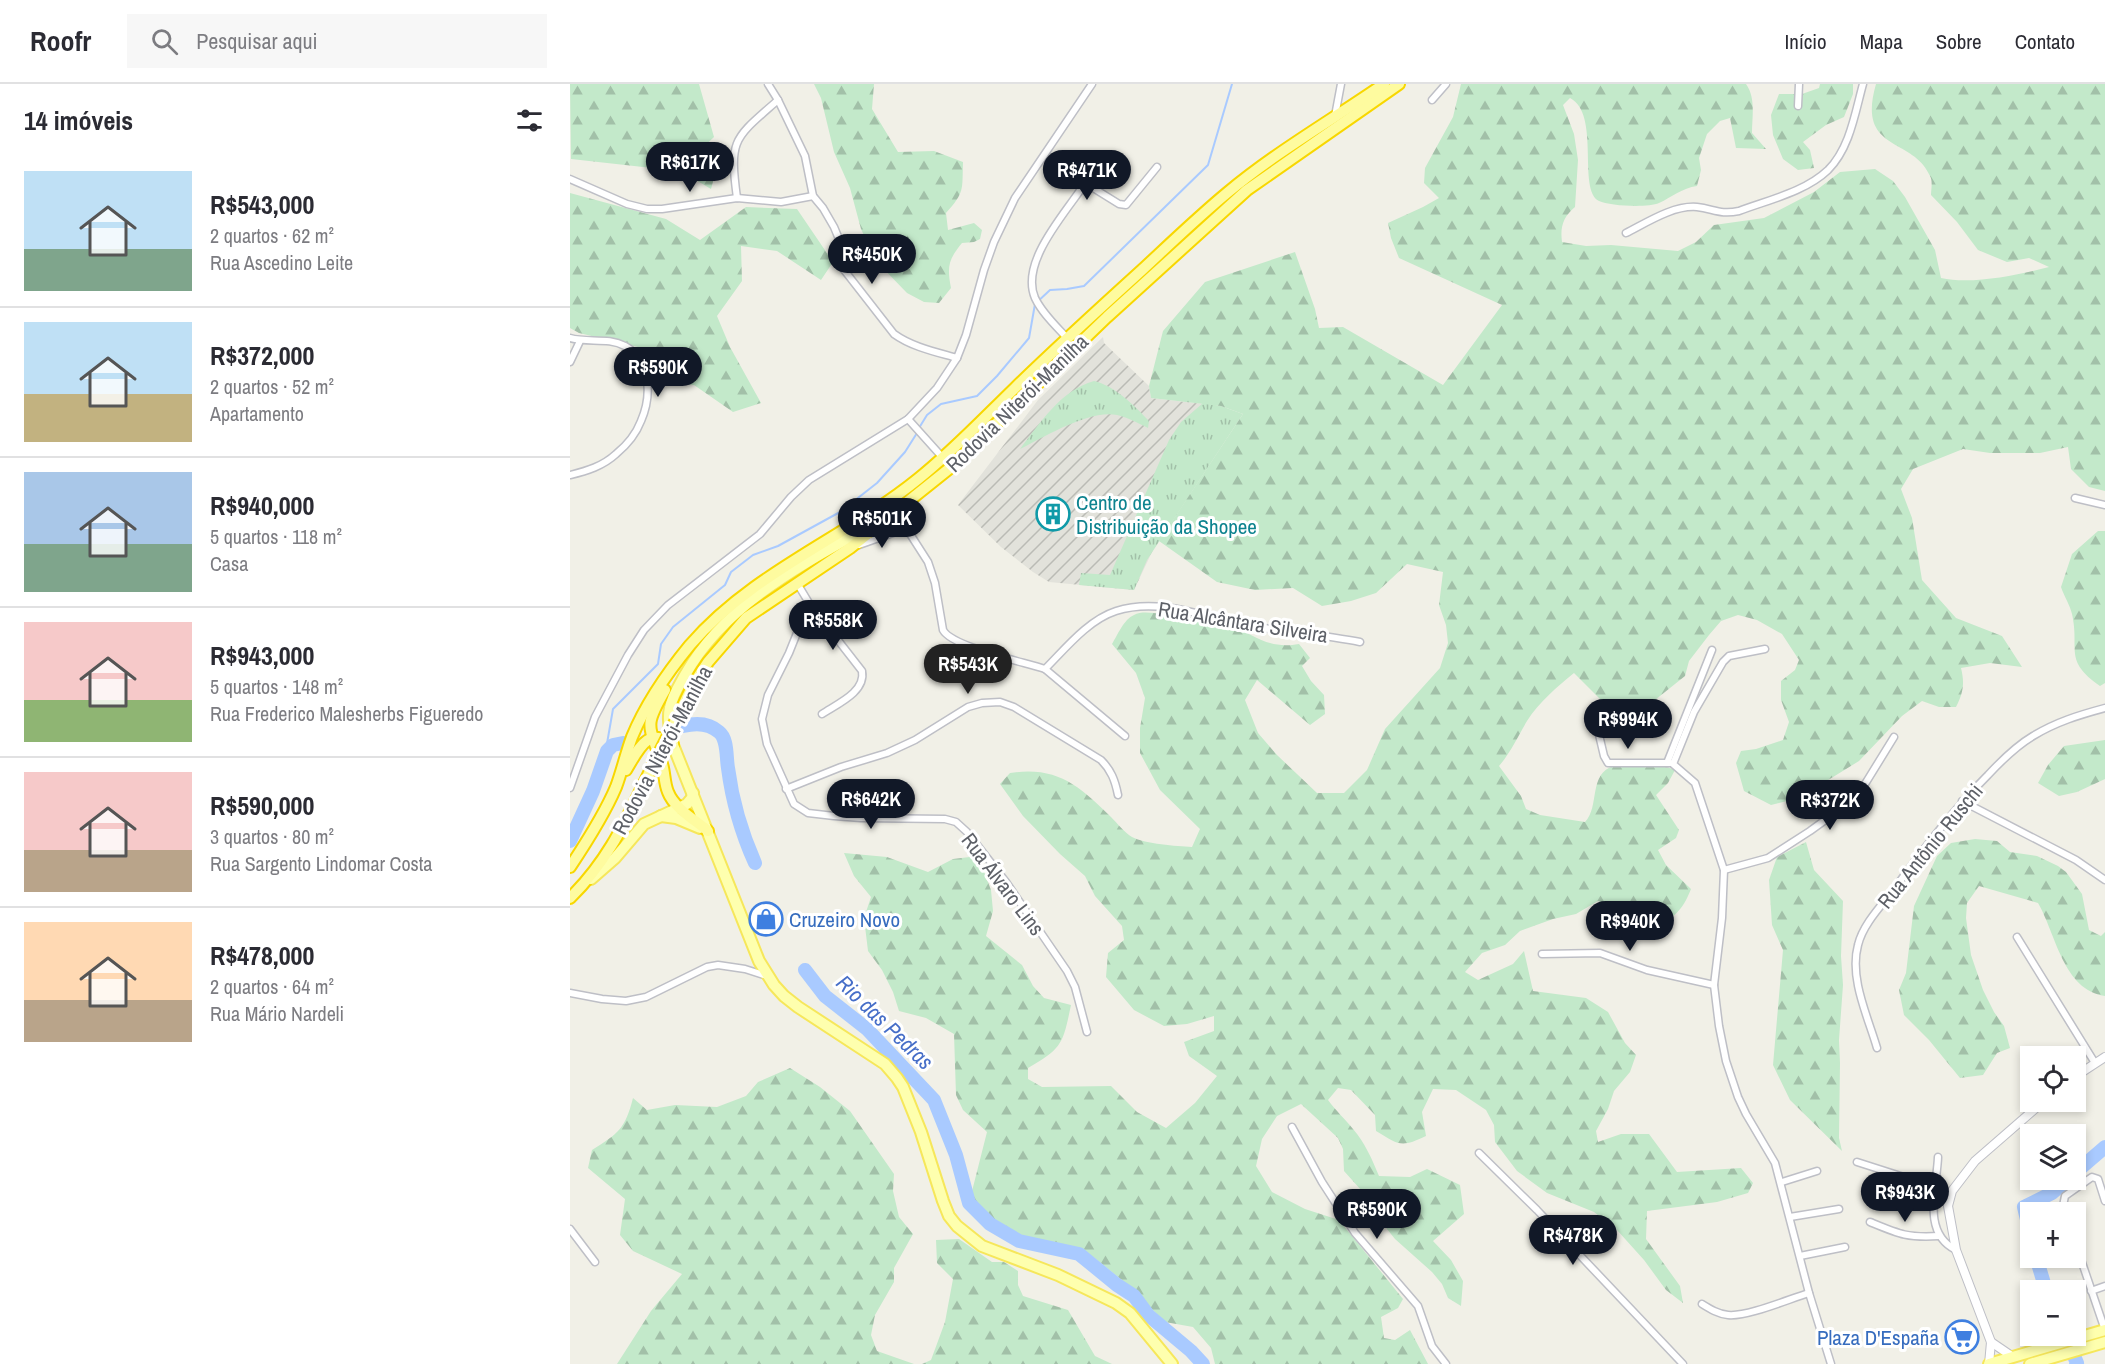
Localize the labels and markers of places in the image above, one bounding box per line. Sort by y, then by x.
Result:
pin: R$617K [641,142,739,193]
pin: R$471K [1038,150,1136,201]
pin: R$450K [823,234,921,285]
pin: R$590K [609,347,707,398]
place label: Centro de Distribuição da Shopee [1076,488,1257,541]
building icon: Centro de Distribuição da Shopee [1035,496,1071,532]
pin: R$501K [833,498,931,549]
pin: R$558K [784,600,882,651]
pin: R$543K [919,644,1017,695]
pin: R$994K [1579,699,1677,750]
pin: R$642K [822,779,920,830]
pin: R$372K [1781,780,1879,831]
shop icon: Cruzeiro Novo [748,901,784,937]
pin: R$940K [1581,901,1679,952]
place label: Cruzeiro Novo [789,905,900,934]
pin: R$943K [1856,1172,1954,1223]
pin: R$590K [1328,1189,1426,1240]
pin: R$478K [1524,1215,1622,1266]
supermarket icon: Plaza D'España [1944,1319,1980,1355]
place label: Plaza D'España [1817,1323,1939,1352]

